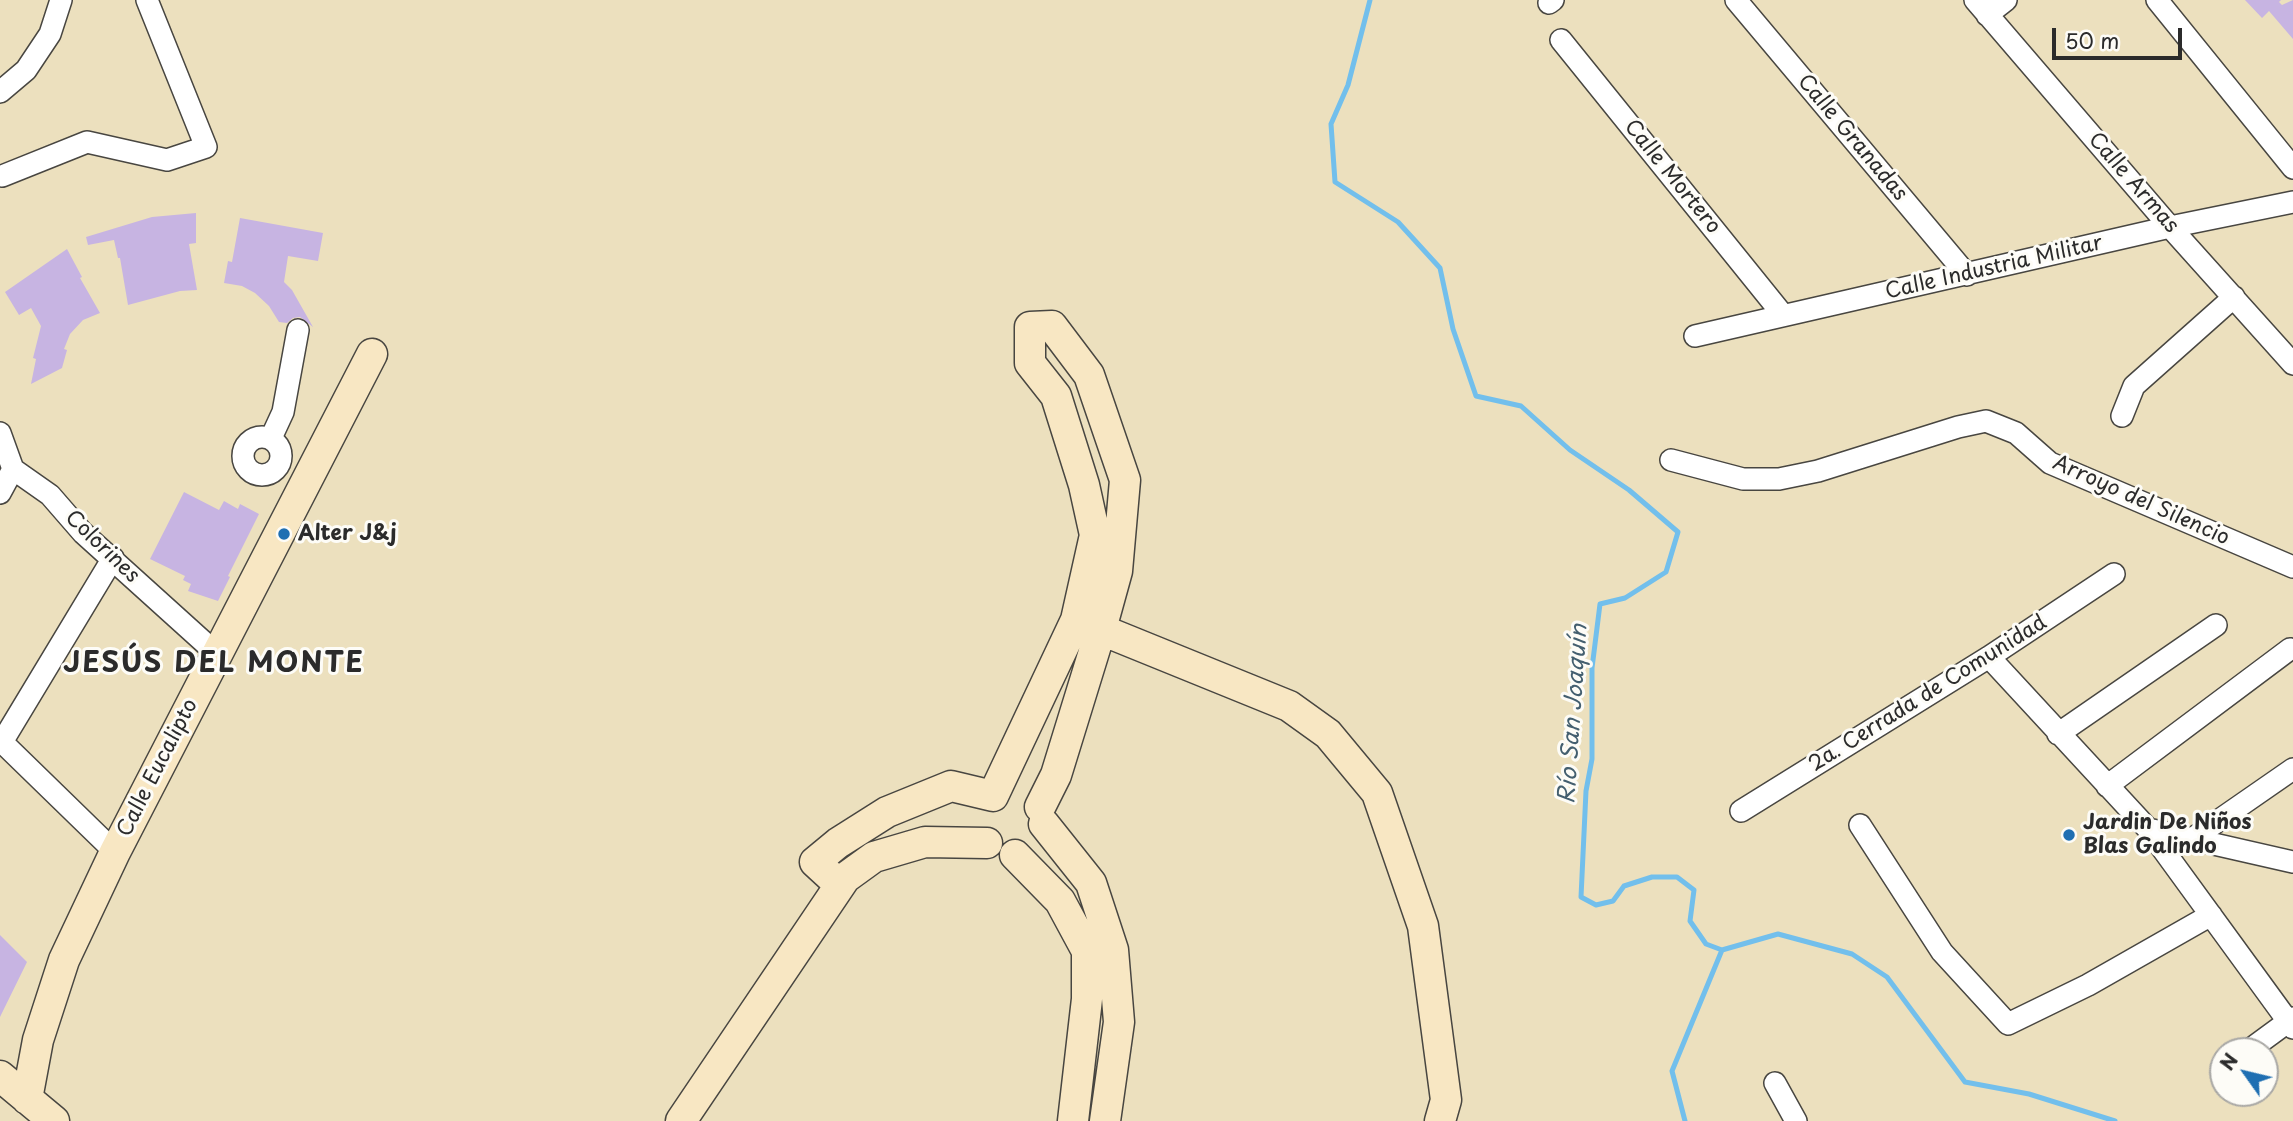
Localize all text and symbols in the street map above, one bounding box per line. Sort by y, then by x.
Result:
scale bar [2055,14,2184,58]
text: 50 m [2065,24,2119,56]
street label: Calle Granadas [1792,70,1912,206]
street label: Calle Mortero [1618,115,1726,239]
street label: Calle Armas [2083,128,2183,238]
street label: Calle Industria Militar [1883,231,2105,305]
street label: Arroyo del Silencio [2049,451,2233,551]
street label: Colorines [60,505,144,589]
place label: Alter J&j [298,521,397,547]
marker: Alter J&j [276,526,292,542]
street label: 2a. Cerrada de Comunidad [1804,610,2052,778]
water label: Río San Joaquín [1554,623,1594,805]
district label: JESÚS DEL MONTE [66,647,362,681]
street label: Calle Eucalipto [112,695,204,841]
place label: Jardin De Niños Blas Galindo [2083,810,2252,860]
marker: Jardin De Niños Blas Galindo [2061,827,2077,843]
north arrow [2209,1037,2279,1107]
text: N [2212,1047,2244,1075]

